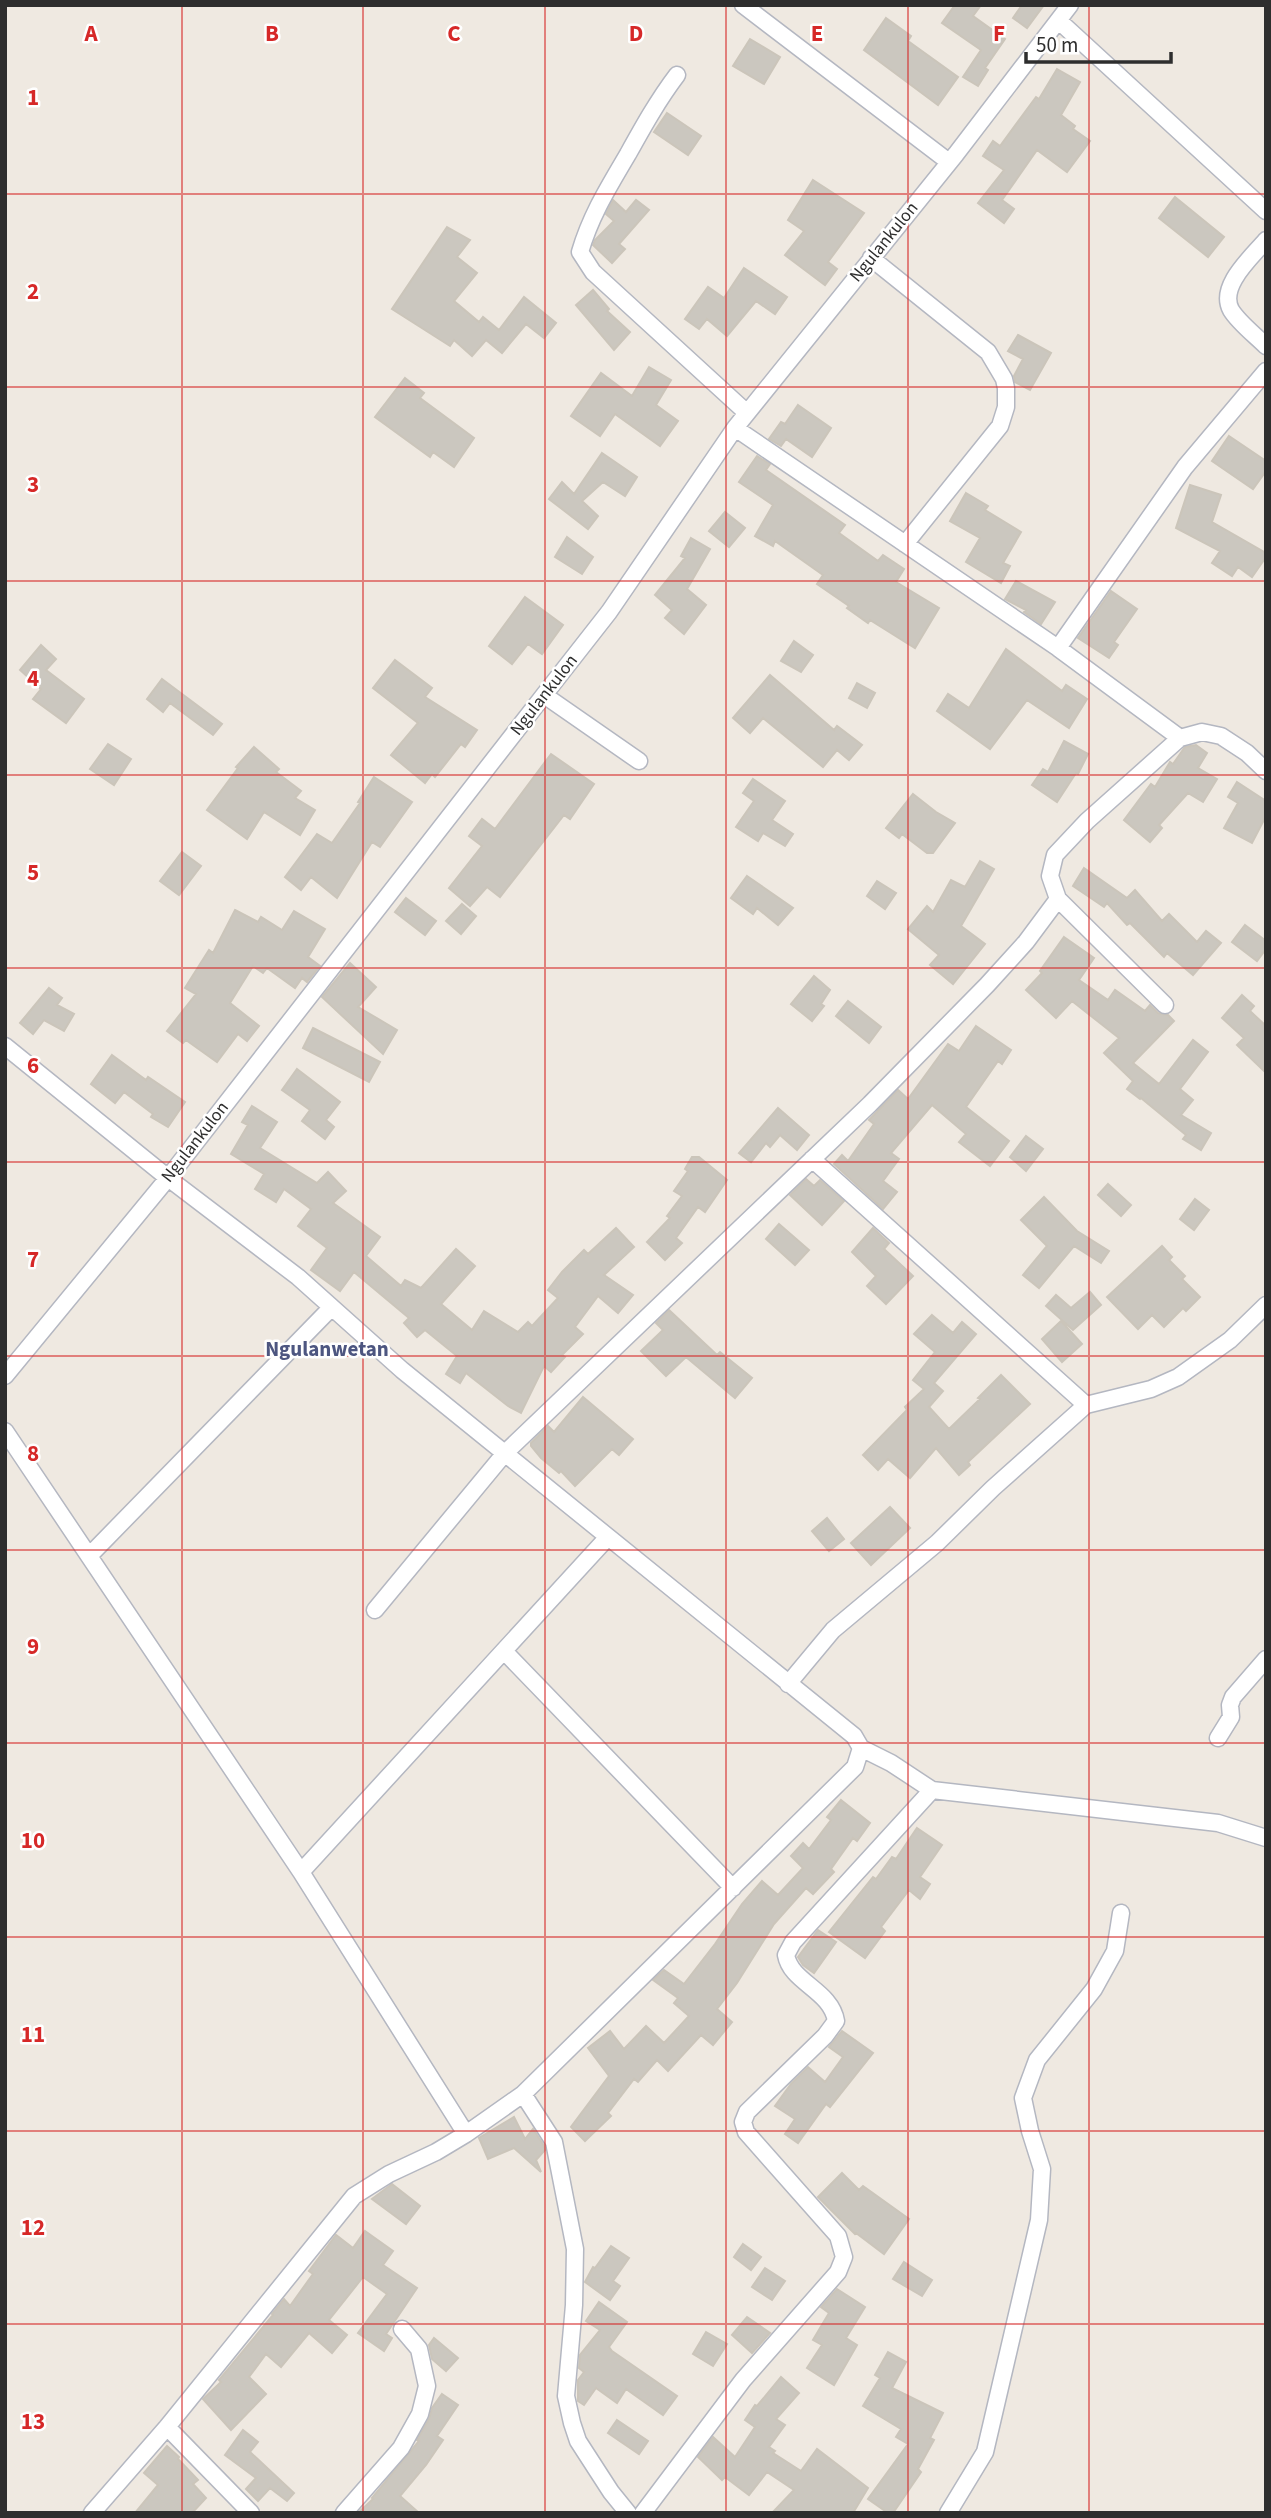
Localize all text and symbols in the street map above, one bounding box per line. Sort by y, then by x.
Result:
text: A [83,17,98,50]
text: B [265,17,279,50]
text: C [447,17,461,50]
text: D [629,17,643,50]
text: E [811,17,823,50]
text: F [993,17,1005,50]
scale bar [1026,21,1171,65]
text: 50 m [1036,30,1078,60]
text: 1 [27,81,39,114]
street label: Ngulankulon [844,197,924,287]
text: 2 [27,275,39,308]
text: 3 [27,468,39,501]
street label: Ngulankulon [504,649,584,741]
text: 4 [27,662,39,695]
text: 5 [27,856,39,889]
text: 6 [27,1049,39,1082]
street label: Ngulankulon [155,1096,235,1188]
text: 7 [27,1243,39,1276]
district label: Ngulanwetan [265,1334,389,1364]
text: 8 [27,1437,39,1470]
text: 9 [27,1630,39,1663]
text: 10 [21,1824,45,1857]
text: 11 [21,2018,45,2051]
text: 12 [21,2211,45,2244]
text: 13 [21,2405,45,2438]

